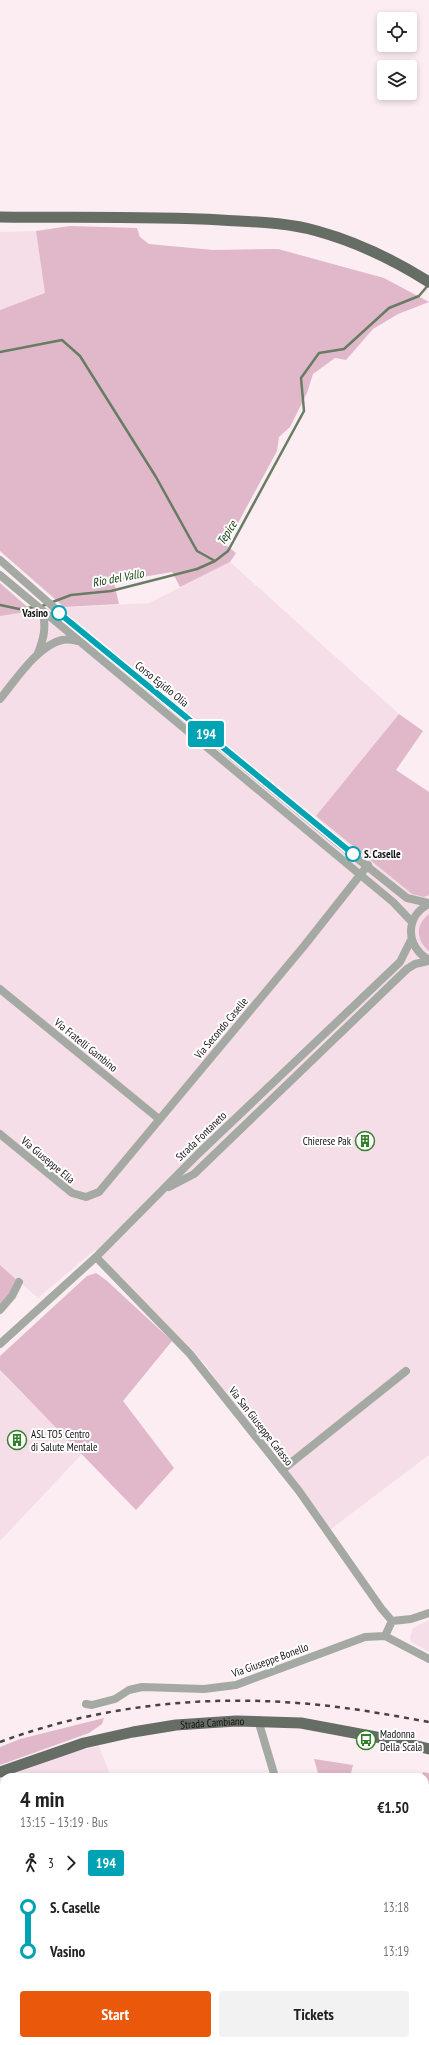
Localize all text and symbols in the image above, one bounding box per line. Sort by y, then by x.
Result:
map controls [377,12,417,100]
button: locate [377,12,417,52]
button: layers [377,60,417,100]
water label: Tepice [213,517,240,548]
water label: Rio del Vallo [91,565,146,590]
marker: Vasino [51,605,67,621]
place label: Vasino [21,606,48,620]
street label: Corso Egidio Olia [132,658,192,710]
line badge: 194 [183,721,229,747]
text: 194 [196,725,216,743]
marker: S. Caselle [345,846,361,862]
place label: S. Caselle [364,847,401,861]
street label: Via Secondo Caselle [191,994,251,1062]
street label: Via Fratelli Gambino [51,1015,121,1075]
street label: Strada Fontaneto [173,1108,230,1164]
building icon: Chierese Pak [354,1130,376,1152]
street label: Via Giuseppe Elia [18,1133,78,1186]
place label: Chierese Pak [303,1134,352,1148]
street label: Via San Giuseppe Cafasso [225,1383,296,1469]
place label: ASL TO5 Centro di Salute Mentale [31,1427,98,1454]
building icon: ASL TO5 Centro di Salute Mentale [6,1429,28,1451]
street label: Via Giuseppe Bonello [229,1640,311,1681]
street label: Strada Cambiano [180,1714,245,1732]
place label: Madonna Della Scala [380,1727,422,1754]
bus stop icon: Madonna Della Scala [355,1729,377,1751]
text: 4 min [20,1785,64,1813]
text: €1.50 [377,1798,409,1817]
text: 13:15 – 13:19 · Bus [20,1814,108,1831]
icon: walk [20,1852,42,1874]
icon: forward [60,1852,82,1874]
text: 194 [96,1854,116,1872]
text: 3 [48,1855,54,1872]
text: S. Caselle [50,1898,100,1917]
text: 13:18 [383,1899,409,1916]
text: Vasino [50,1942,85,1961]
text: 13:19 [383,1943,409,1960]
button: Start [20,1991,211,2037]
button: Tickets [219,1991,409,2037]

